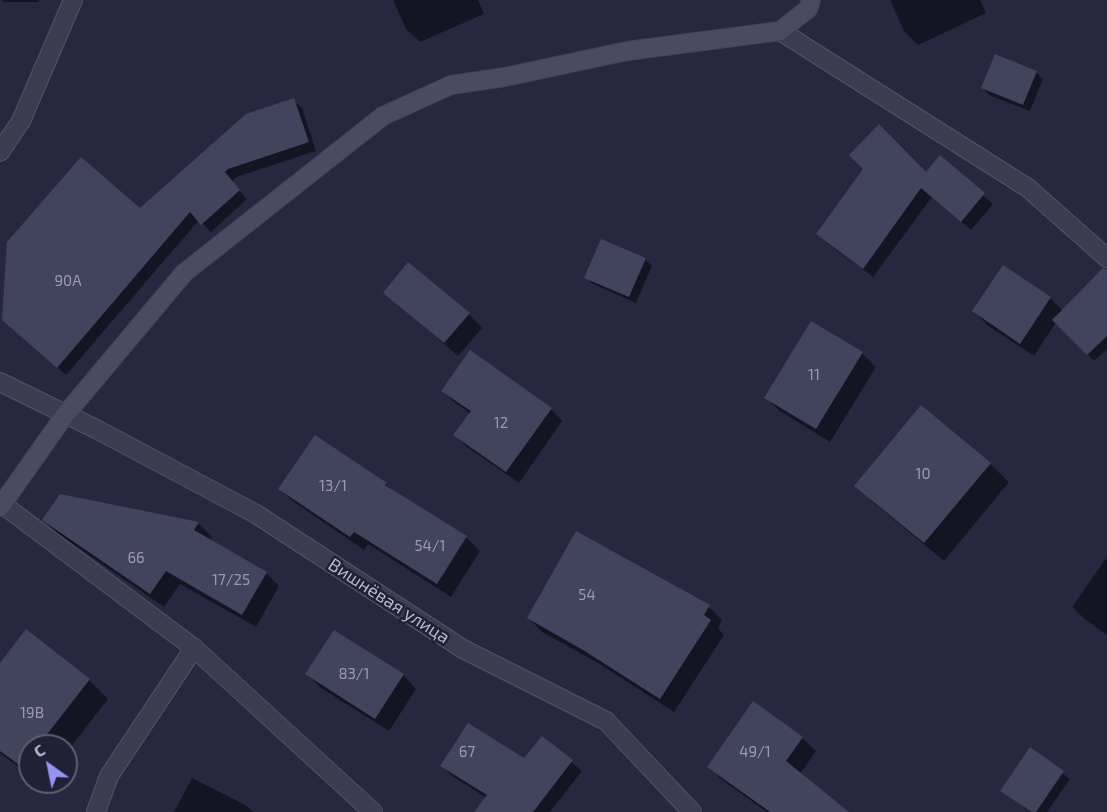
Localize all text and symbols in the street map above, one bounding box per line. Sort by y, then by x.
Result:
house number: 90А [55,272,81,290]
house number: 11 [808,366,820,384]
house number: 12 [494,414,508,432]
house number: 10 [915,465,931,483]
house number: 13/1 [319,477,347,495]
house number: 54/1 [415,537,445,555]
house number: 66 [127,549,145,567]
street label: Вишнёвая улица [324,554,454,648]
house number: 17/25 [212,571,250,589]
house number: 54 [578,586,596,604]
house number: 83/1 [338,665,370,683]
house number: 19В [20,704,44,722]
north arrow [18,734,78,794]
text: С [30,740,48,761]
house number: 67 [459,743,475,761]
house number: 49/1 [739,743,771,761]

